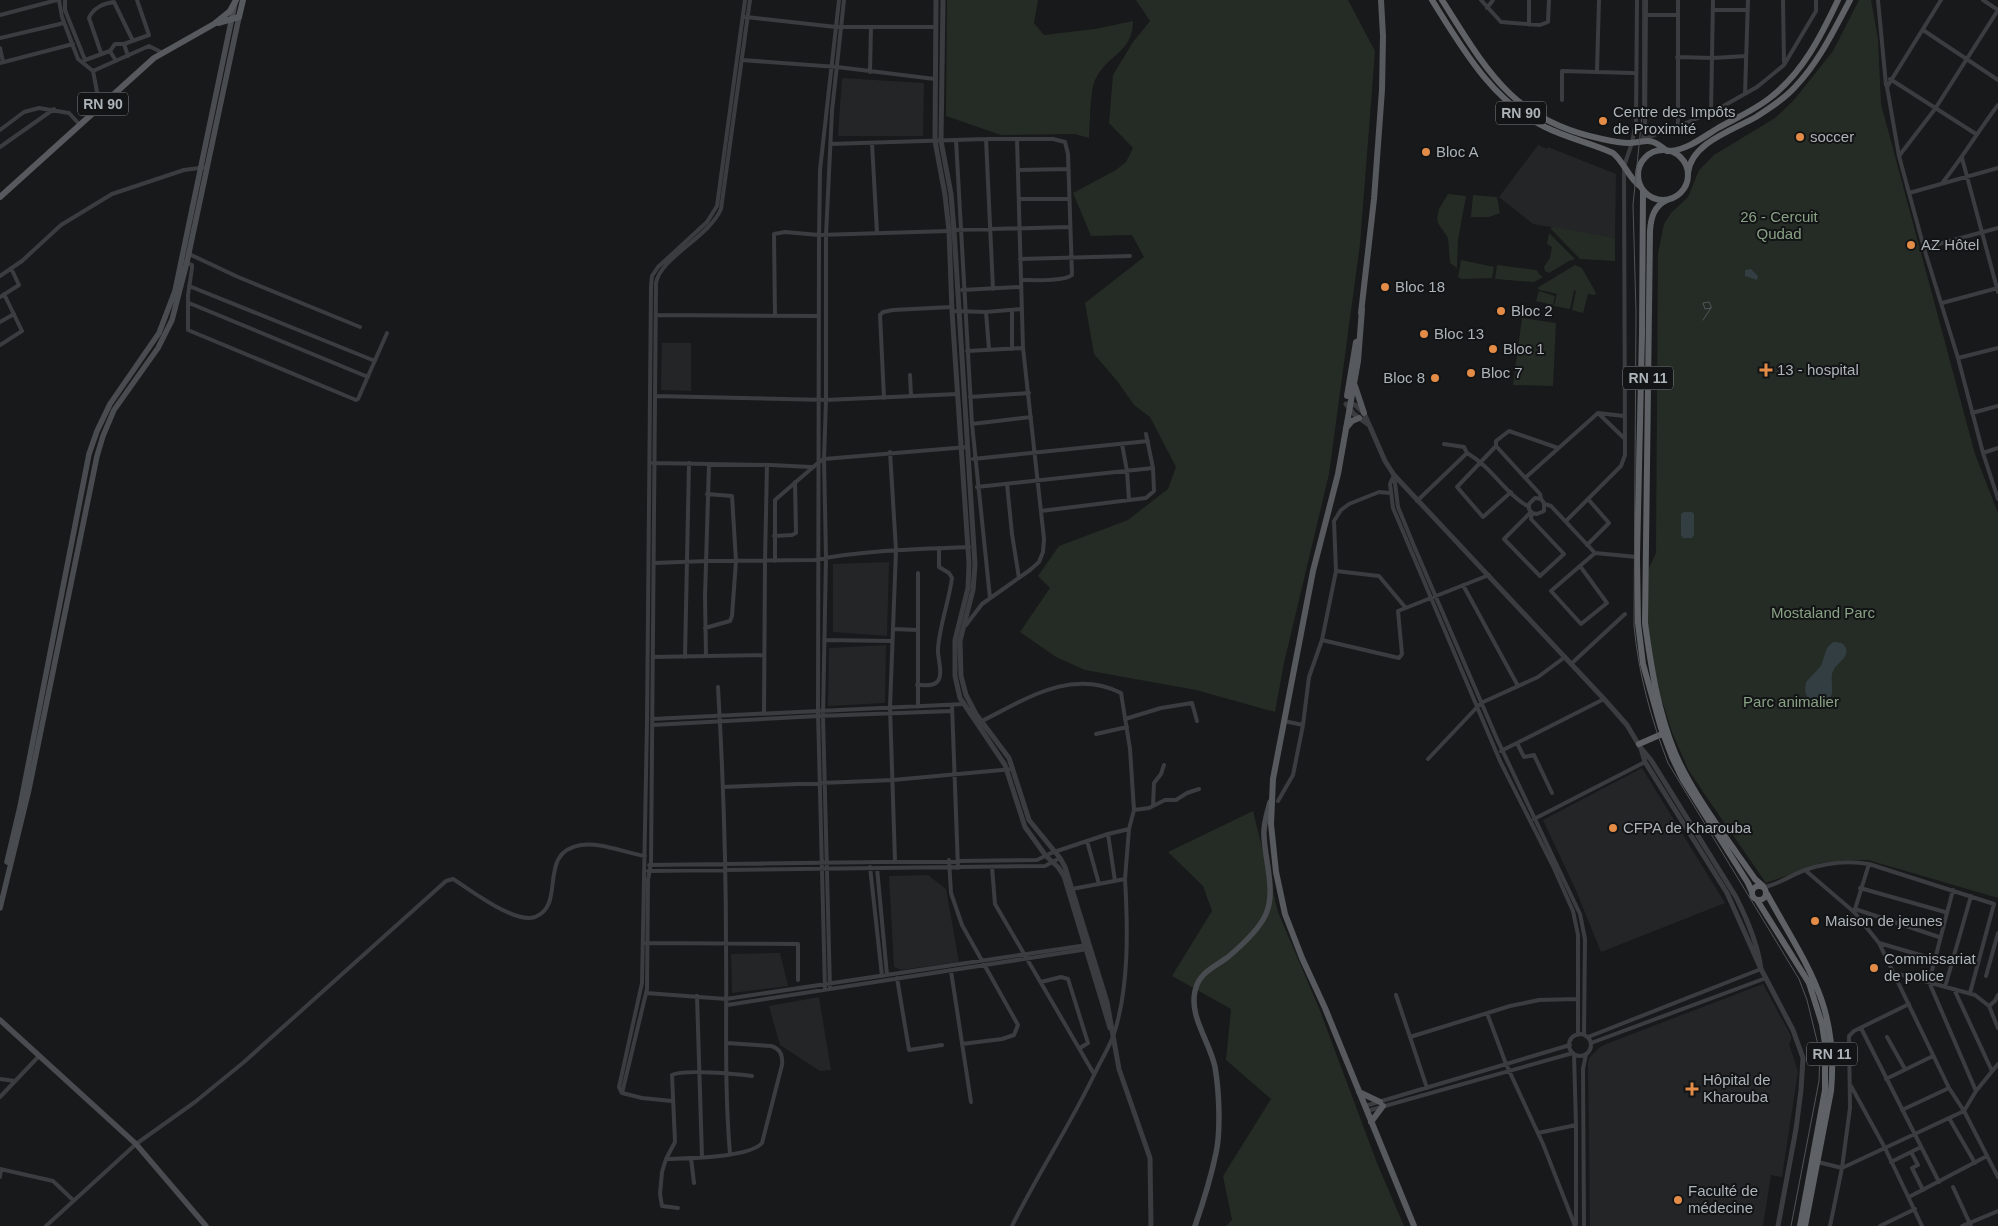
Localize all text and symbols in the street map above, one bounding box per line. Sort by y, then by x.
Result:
road number: RN 90 [78,92,128,116]
road number: RN 90 [1496,102,1546,125]
place label: Centre des Impôts de Proximité [1613,103,1736,137]
marker: Centre des Impôts de Proximité [1597,115,1609,127]
place label: soccer [1810,128,1854,145]
marker: soccer [1794,131,1806,143]
place label: Bloc A [1436,143,1479,160]
marker: Bloc A [1420,146,1432,158]
park label: 26 - Cercuit Qudad [1740,208,1819,242]
place label: AZ Hôtel [1921,236,1979,253]
marker: AZ Hôtel [1905,239,1917,251]
place label: Bloc 18 [1395,278,1445,295]
marker: Bloc 18 [1379,281,1391,293]
place label: Bloc 2 [1511,302,1553,319]
marker: Bloc 2 [1495,305,1507,317]
place label: Bloc 13 [1434,325,1484,342]
marker: Bloc 13 [1418,328,1430,340]
place label: Bloc 1 [1503,340,1545,357]
marker: Bloc 1 [1487,343,1499,355]
place label: 13 - hospital [1777,361,1859,378]
marker: 13 - hospital [1759,363,1773,377]
place label: Bloc 7 [1481,364,1523,381]
road number: RN 11 [1623,366,1673,389]
marker: Bloc 7 [1465,367,1477,379]
place label: Bloc 8 [1383,369,1425,386]
marker: Bloc 8 [1429,372,1441,384]
park label: Mostaland Parc [1771,604,1876,621]
park label: Parc animalier [1743,693,1839,710]
place label: CFPA de Kharouba [1623,819,1752,836]
marker: CFPA de Kharouba [1607,822,1619,834]
place label: Maison de jeunes [1825,912,1943,929]
marker: Maison de jeunes [1809,915,1821,927]
place label: Commissariat de police [1884,950,1977,984]
marker: Commissariat de police [1868,962,1880,974]
road number: RN 11 [1807,1042,1857,1066]
place label: Hôpital de Kharouba [1703,1071,1771,1105]
marker: Hôpital de Kharouba [1685,1082,1699,1096]
place label: Faculté de médecine [1688,1182,1758,1216]
marker: Faculté de médecine [1672,1194,1684,1206]

